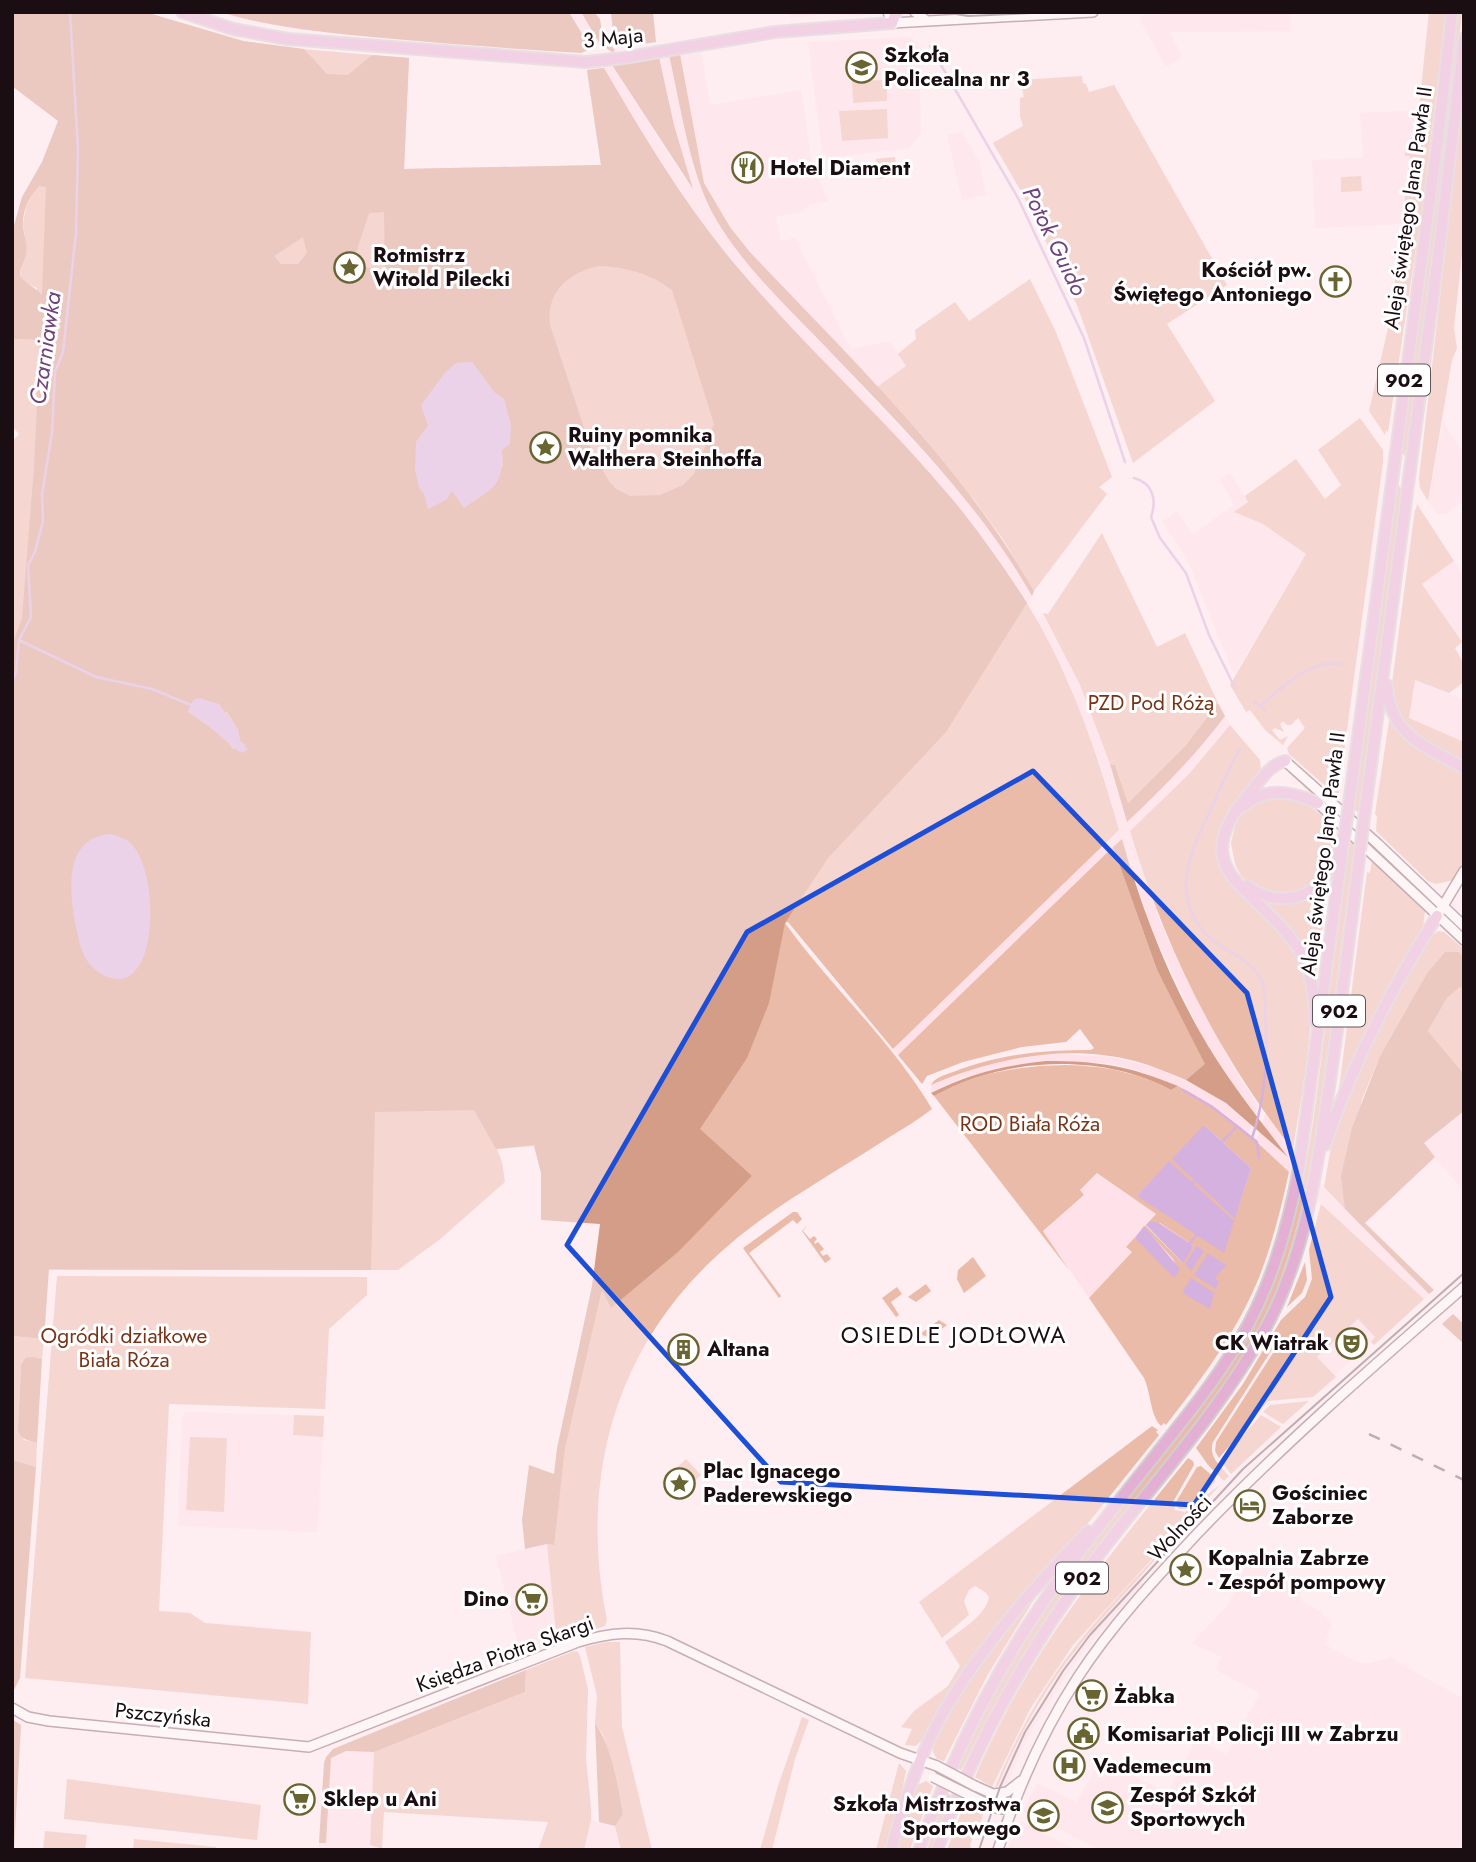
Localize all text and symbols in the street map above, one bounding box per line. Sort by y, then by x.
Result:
street label: 3 Maja [581,20,645,56]
place label: Szkoła Policealna nr 3 [884,40,1029,94]
school or university icon: Szkoła Policealna nr 3 [844,50,878,84]
street label: Aleja świętego Jana Pawła II [1376,85,1440,331]
restaurant icon: Hotel Diament [730,151,764,185]
place label: Hotel Diament [770,153,910,183]
water label: Potok Guido [1014,181,1096,302]
place label: Rotmistrz Witold Pilecki [373,240,510,294]
place icon: Rotmistrz Witold Pilecki [333,250,367,284]
place label: Kościół pw. Świętego Antoniego [1113,255,1312,309]
church icon: Kościół pw. Świętego Antoniego [1318,265,1352,299]
water label: Czarniawka [20,289,70,407]
road number: 902 [1378,364,1430,396]
place label: Ruiny pomnika Walthera Steinhoffa [568,420,762,474]
place icon: Ruiny pomnika Walthera Steinhoffa [528,430,562,464]
park label: PZD Pod Różą [1088,688,1214,718]
street label: Aleja świętego Jana Pawła II [1293,731,1353,977]
road number: 902 [1313,995,1365,1026]
park label: ROD Biała Róża [960,1109,1100,1139]
district label: OSIEDLE JODŁOWA [841,1318,1067,1352]
park label: Ogródki działkowe Biała Róza [41,1321,208,1375]
theatre icon: CK Wiatrak [1335,1326,1369,1360]
place label: CK Wiatrak [1215,1328,1329,1358]
building icon: Altana [667,1332,701,1366]
place label: Altana [706,1334,770,1364]
place label: Plac Ignacego Paderewskiego [703,1456,853,1510]
place icon: Plac Ignacego Paderewskiego [663,1466,697,1500]
place label: Gościniec Zaborze [1272,1478,1368,1532]
street label: Wolności [1141,1488,1219,1568]
hotel icon: Gościniec Zaborze [1232,1488,1266,1522]
place label: Kopalnia Zabrze - Zespół pompowy [1208,1543,1386,1597]
place icon: Kopalnia Zabrze - Zespół pompowy [1168,1553,1202,1587]
road number: 902 [1056,1562,1108,1594]
supermarket icon: Dino [515,1582,549,1616]
place label: Dino [463,1584,509,1614]
street label: Księdza Piotra Skargi [412,1608,598,1700]
supermarket icon: Żabka [1074,1679,1108,1713]
place label: Żabka [1114,1681,1175,1711]
street label: Pszczyńska [113,1695,213,1735]
public building icon: Komisariat Policji III w Zabrzu [1067,1717,1101,1751]
place label: Komisariat Policji III w Zabrzu [1107,1719,1399,1749]
hospital icon: Vademecum [1053,1749,1087,1783]
place label: Vademecum [1092,1751,1212,1781]
place label: Zespół Szkół Sportowych [1130,1780,1257,1834]
supermarket icon: Sklep u Ani [283,1782,317,1816]
place label: Sklep u Ani [323,1784,437,1814]
place label: Szkoła Mistrzostwa Sportowego [833,1789,1021,1843]
school or university icon: Zespół Szkół Sportowych [1090,1790,1124,1824]
school or university icon: Szkoła Mistrzostwa Sportowego [1027,1799,1061,1833]

